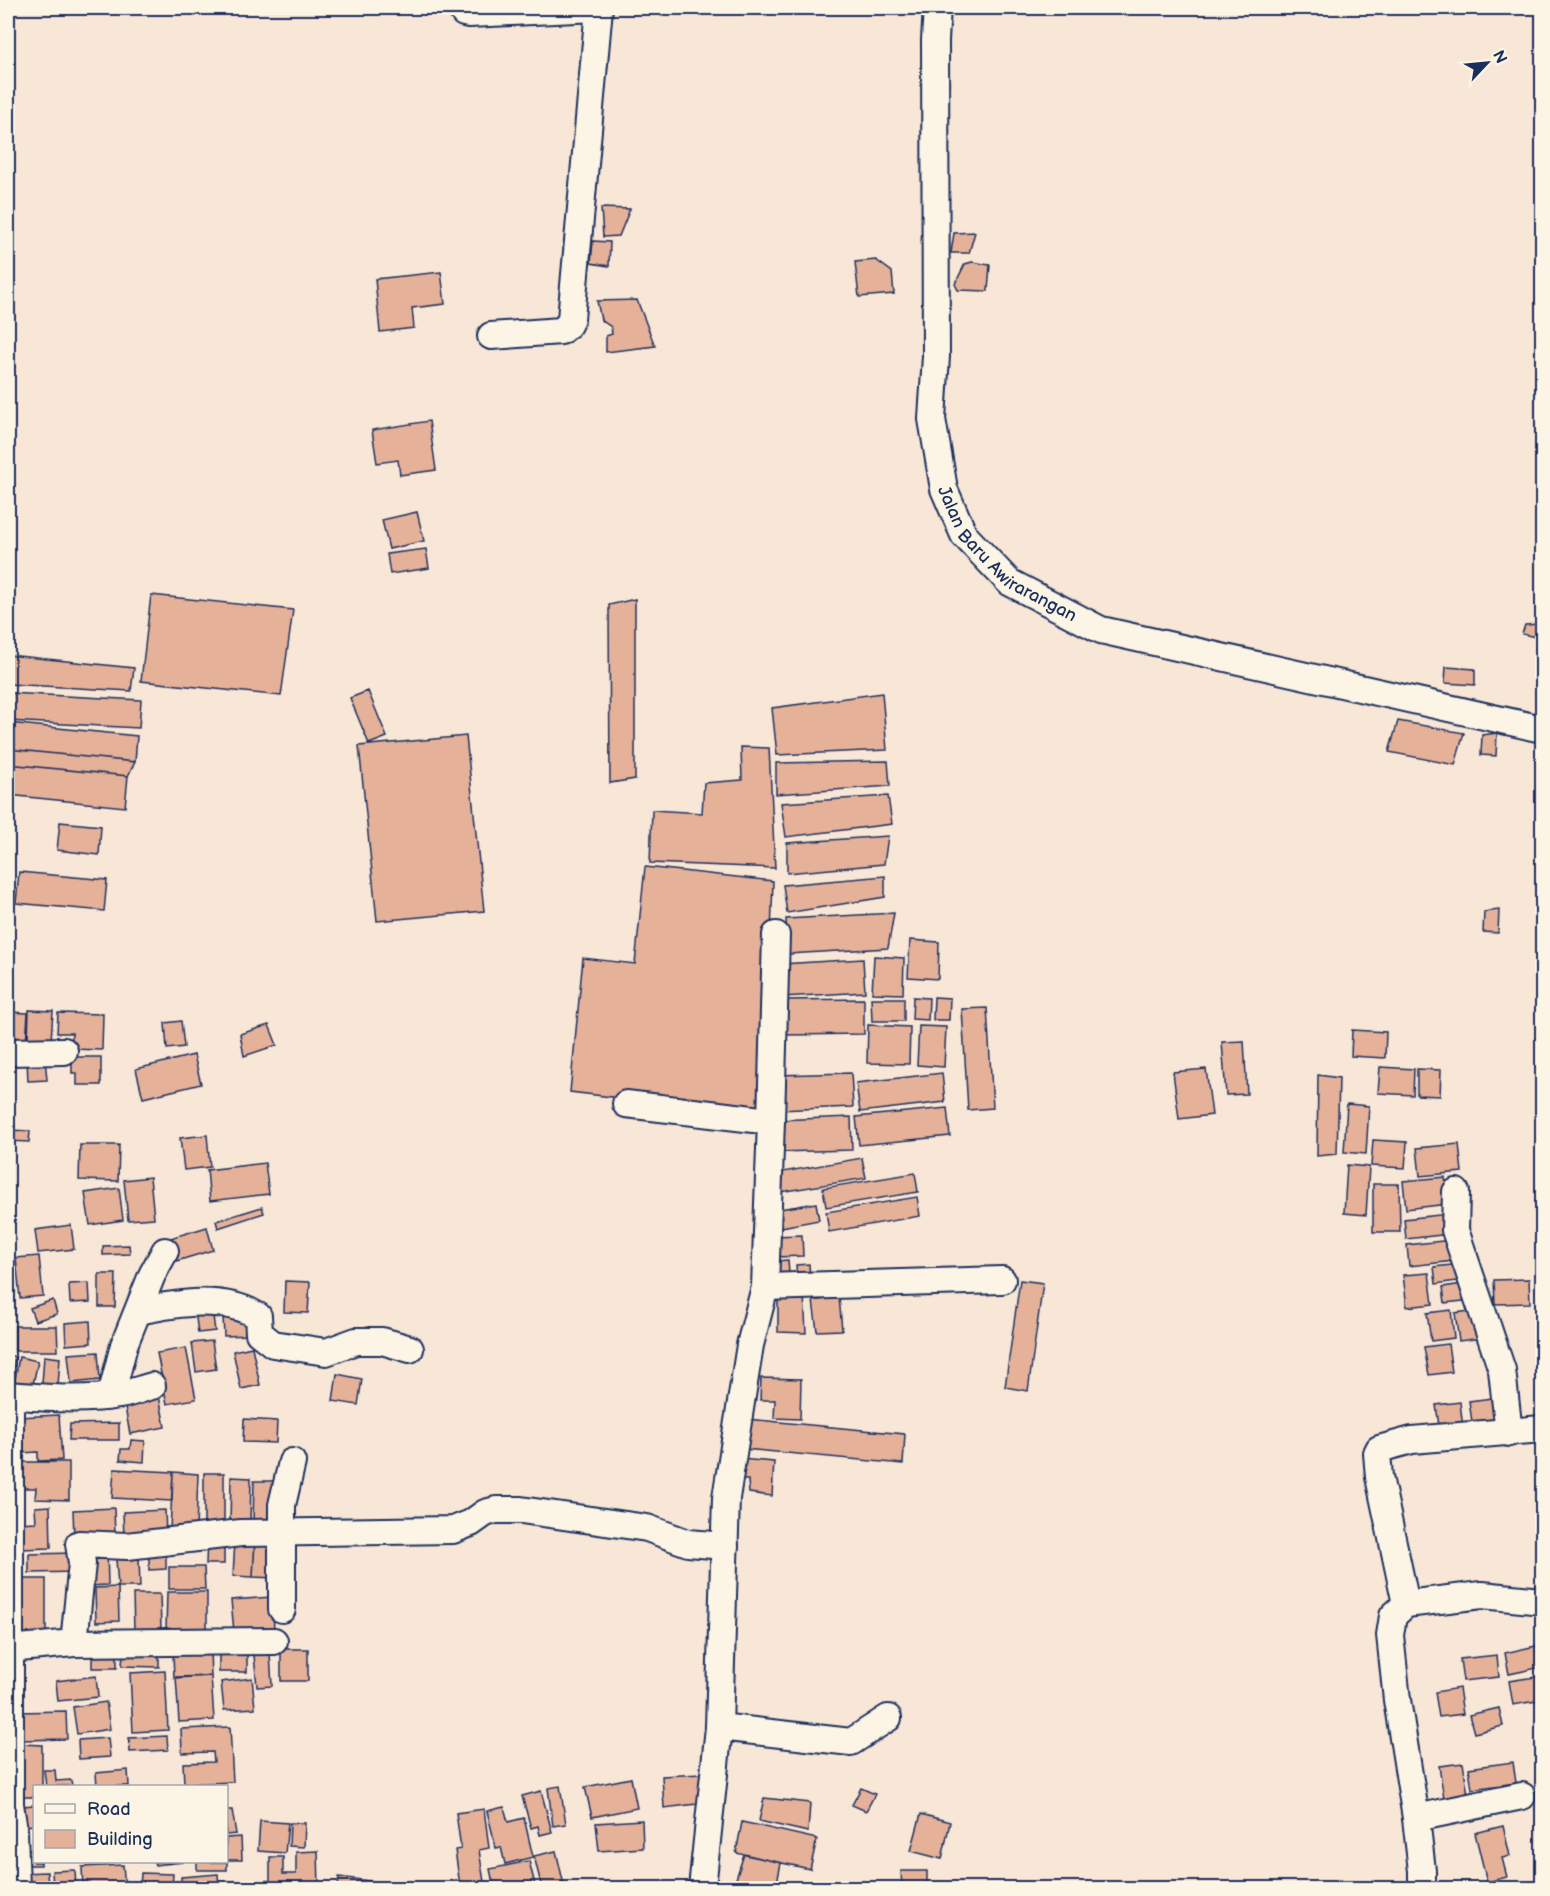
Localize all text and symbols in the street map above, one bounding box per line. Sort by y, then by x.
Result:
north arrow [1457,33,1517,93]
text: N [1488,48,1510,67]
street label: Jalan Baru Awirarangan [933,483,1080,626]
legend [33,1785,228,1863]
text: Road [87,1799,131,1820]
text: Building [87,1829,153,1850]

